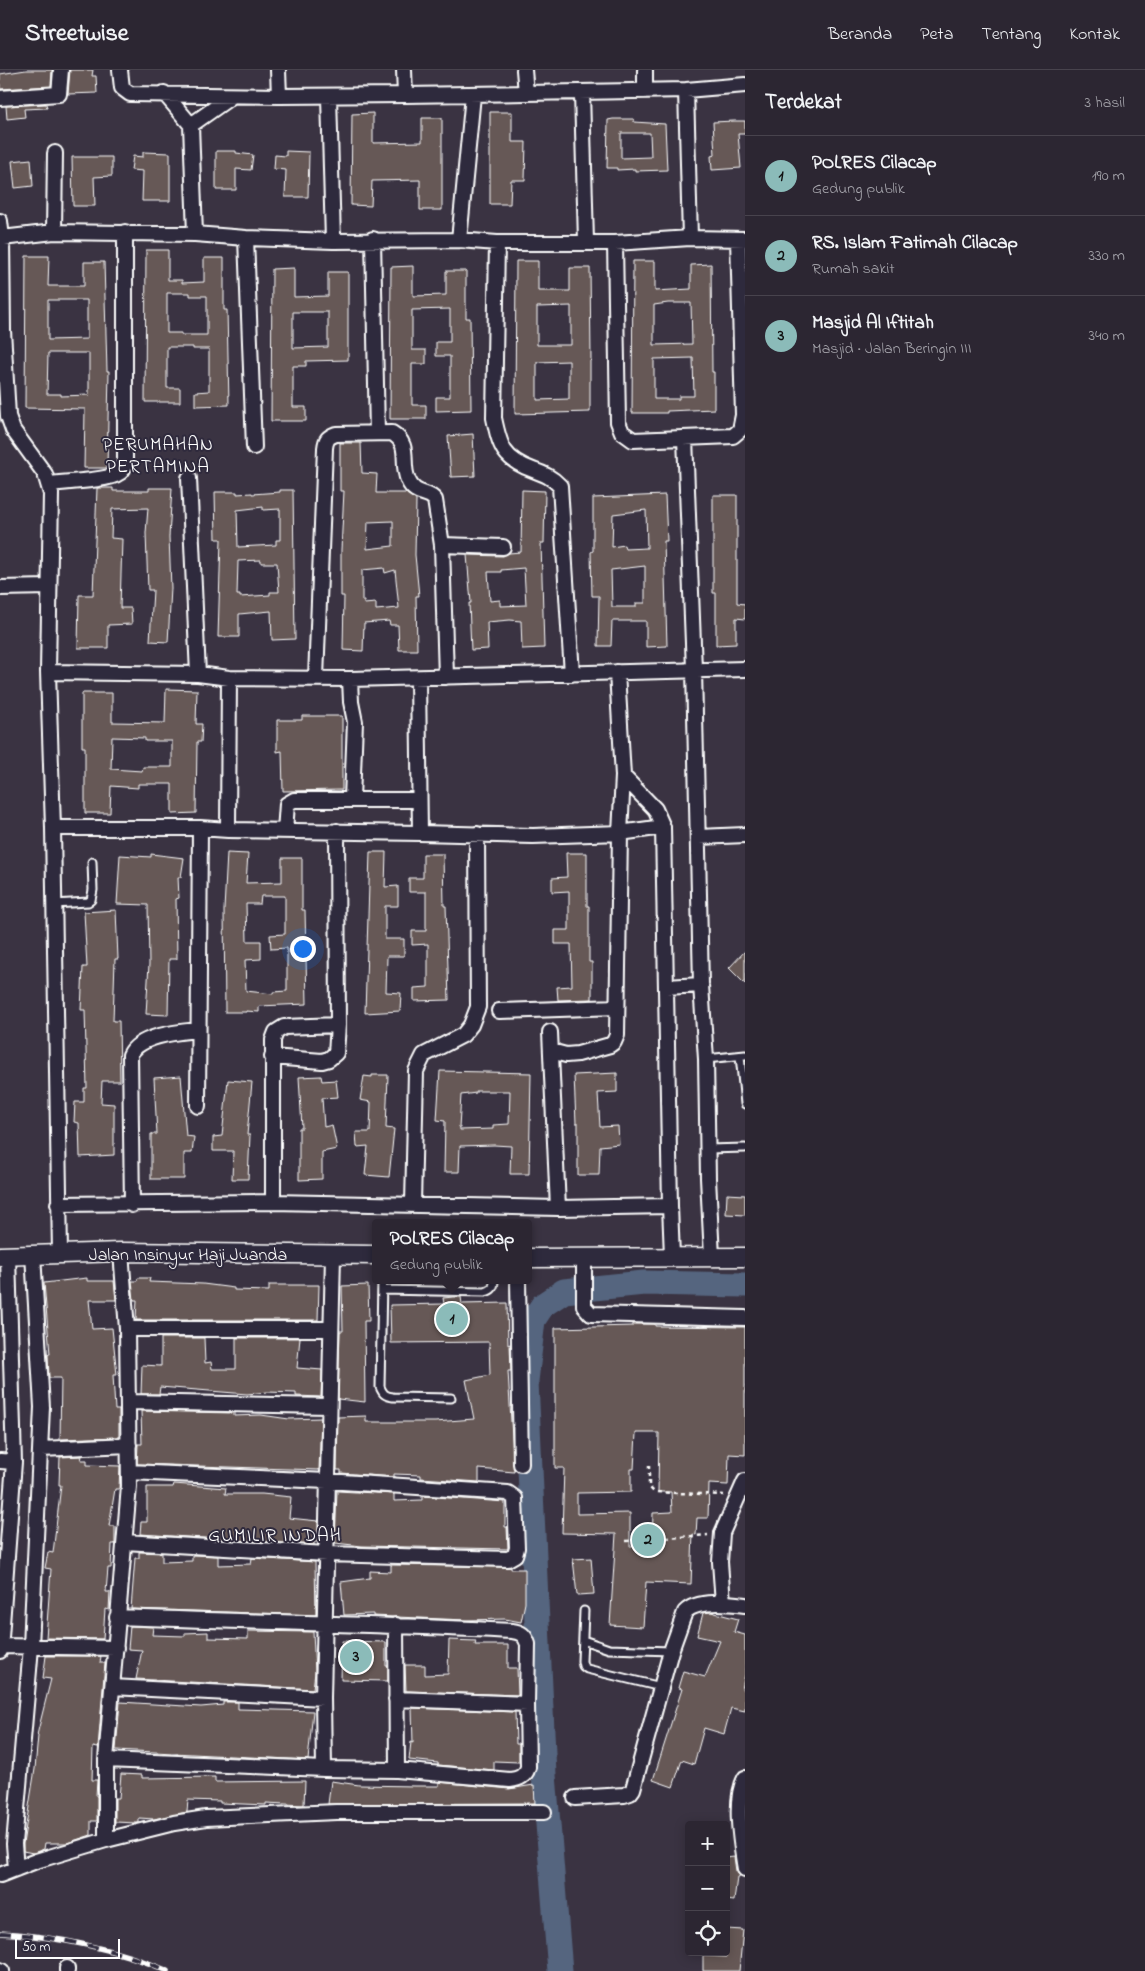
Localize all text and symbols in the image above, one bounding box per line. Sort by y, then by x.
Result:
text: Streetwise [25,17,129,52]
text: Beranda [828,22,892,48]
text: Peta [920,22,953,48]
text: Tentang [981,22,1041,48]
text: Kontak [1069,22,1120,48]
text: Terdekat [765,88,842,118]
text: 3 hasil [1084,91,1125,115]
text: POLRES Cilacap [812,150,937,177]
text: 1 [778,164,784,188]
text: 190 m [1092,164,1125,188]
text: Gedung publik [812,177,905,201]
text: RS. Islam Fatimah Cilacap [812,230,1018,257]
text: 2 [777,244,785,268]
text: 330 m [1088,244,1125,268]
text: Rumah sakit [812,257,895,281]
text: Masjid Al Iftitah [812,310,934,337]
text: 3 [778,324,784,348]
text: 340 m [1088,324,1125,348]
text: Masjid · Jalan Beringin III [812,337,972,361]
district label: PERUMAHAN PERTAMINA [102,432,214,481]
your location [290,936,316,962]
popup [372,1219,532,1284]
text: POLRES Cilacap [390,1226,514,1253]
street label: Jalan Insinyur Haji Juanda [89,1243,287,1269]
text: Gedung publik [390,1253,482,1277]
pin: 1 [436,1300,468,1338]
pin: 2 [632,1521,664,1559]
district label: GUMILIR INDAH [208,1523,342,1550]
pin: 3 [340,1638,372,1676]
map controls [685,1821,730,1956]
button: + [685,1821,730,1866]
button: − [685,1866,730,1911]
button: locate [685,1911,730,1956]
scale bar [15,1936,120,1959]
text: 50 m [22,1937,50,1958]

